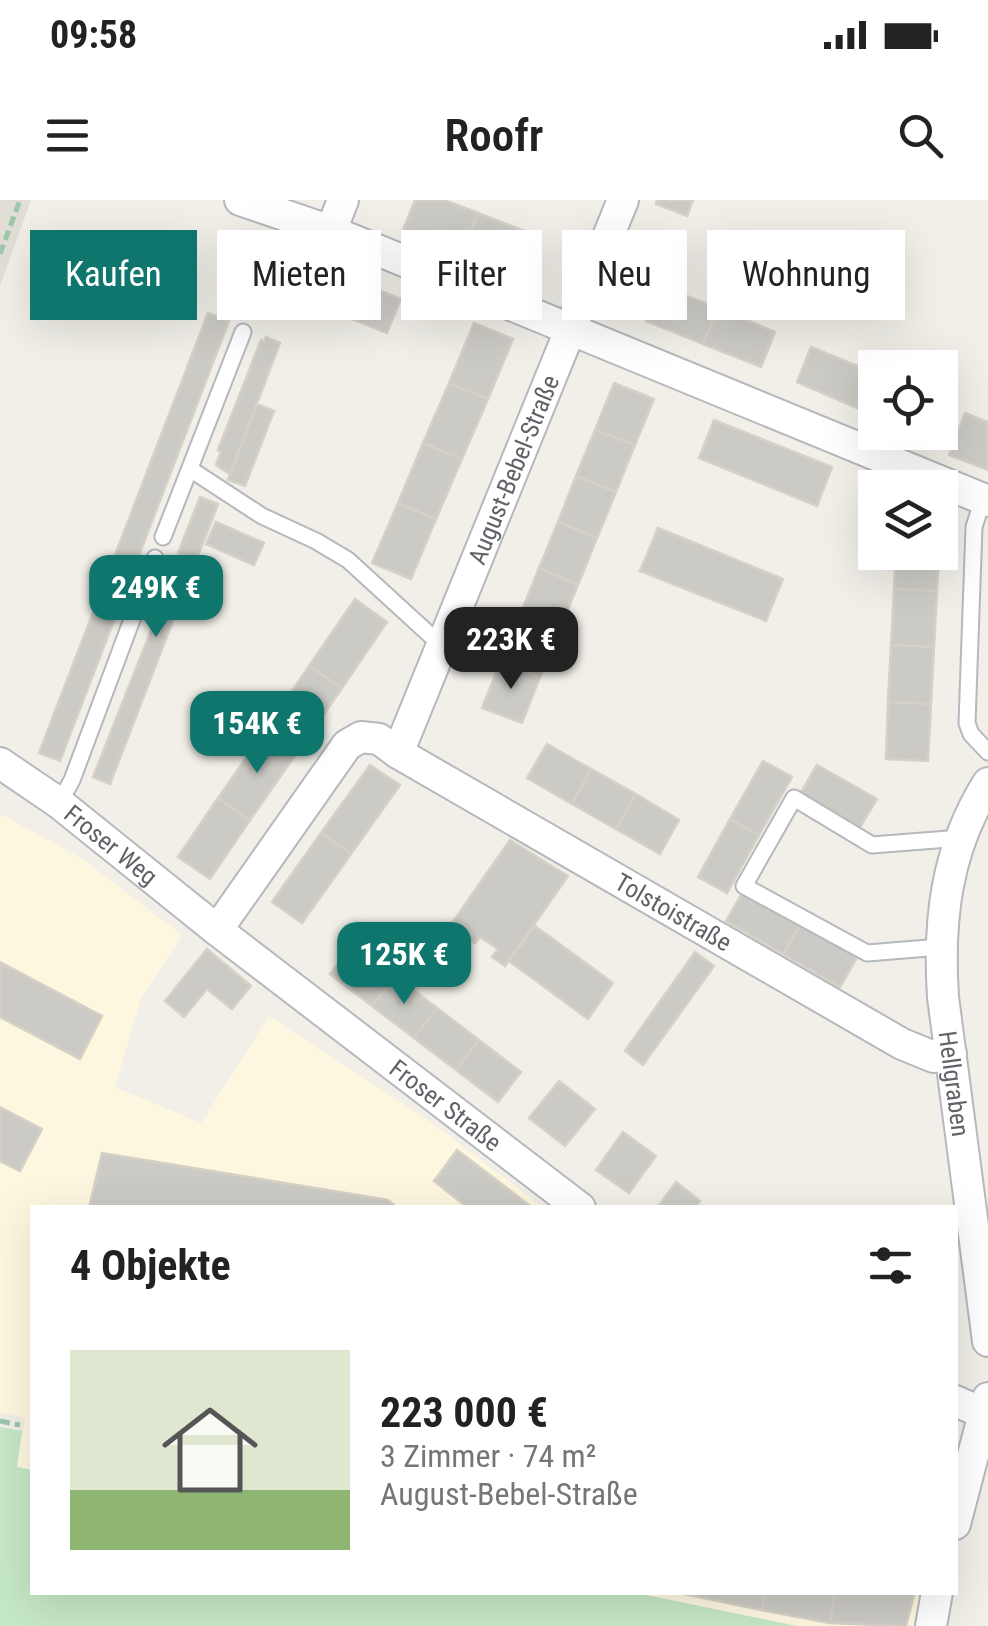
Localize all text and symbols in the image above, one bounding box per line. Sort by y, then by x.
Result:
text: 09:58 [50,13,137,57]
icon: menu [40,108,95,163]
icon: search [893,108,948,163]
text: Roofr [445,109,543,162]
chip: Kaufen [30,230,197,320]
chip: Mieten [217,230,381,320]
chip: Filter [401,230,542,320]
chip: Neu [562,230,687,320]
chip: Wohnung [707,230,905,320]
map controls [858,350,958,570]
button: locate [858,350,958,450]
street label: August-Bebel-Straße [462,371,565,568]
button: layers [858,470,958,570]
pin: 249K € [75,555,237,640]
text: 249K € [111,568,201,606]
pin: 223K € [430,607,592,692]
text: 223K € [466,620,556,658]
pin: 154K € [176,691,338,776]
text: 154K € [212,704,302,742]
street label: Froser Weg [58,799,163,891]
street label: Tolstoistraße [610,867,737,957]
pin: 125K € [323,922,485,1007]
text: 125K € [359,935,449,973]
street label: Hellgraben [933,1029,975,1138]
street label: Froser Straße [384,1054,507,1157]
icon: filters [863,1238,918,1293]
text: 4 Objekte [70,1241,231,1290]
text: 223 000 € [380,1388,548,1437]
icon: home [150,1390,270,1510]
text: 3 Zimmer · 74 m² [380,1437,596,1475]
text: August-Bebel-Straße [380,1475,638,1513]

